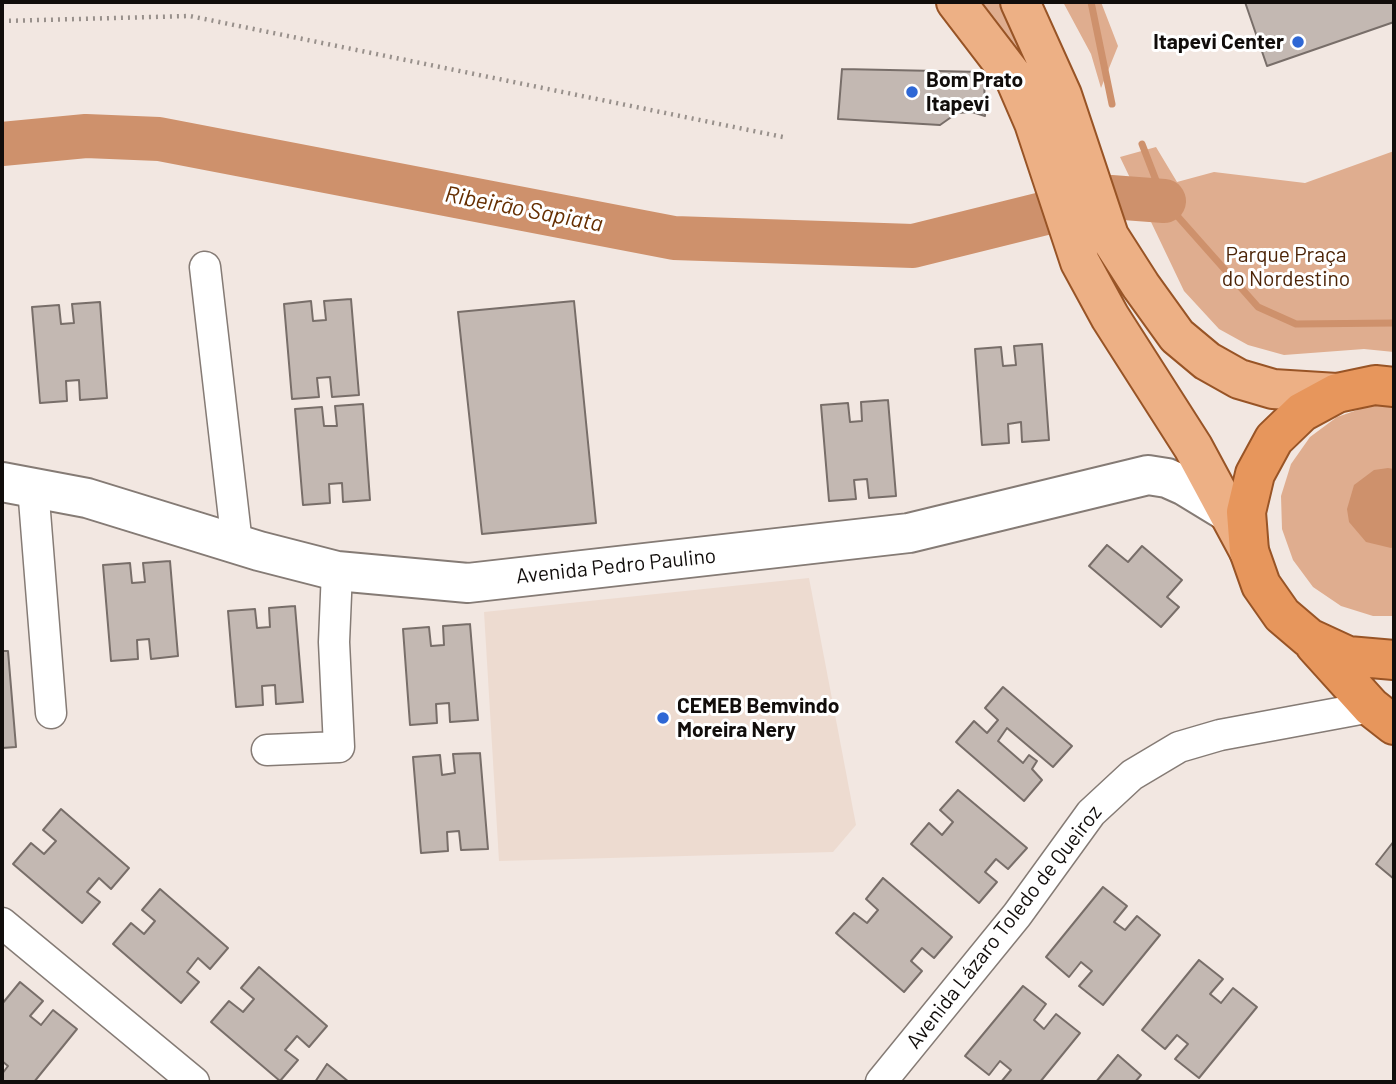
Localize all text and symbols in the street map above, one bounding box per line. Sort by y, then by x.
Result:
place label: Itapevi Center [1153,29,1284,55]
marker: Itapevi Center [1290,34,1306,50]
place label: Bom Prato Itapevi [926,67,1023,117]
marker: Bom Prato Itapevi [904,84,920,100]
water label: Ribeirão Sapiata [443,180,605,238]
park label: Parque Praça do Nordestino [1222,242,1350,292]
street label: Avenida Pedro Paulino [515,543,717,589]
place label: CEMEB Bemvindo Moreira Nery [677,693,839,743]
marker: CEMEB Bemvindo Moreira Nery [655,710,671,726]
street label: Avenida Lázaro Toledo de Queiroz [901,800,1107,1054]

